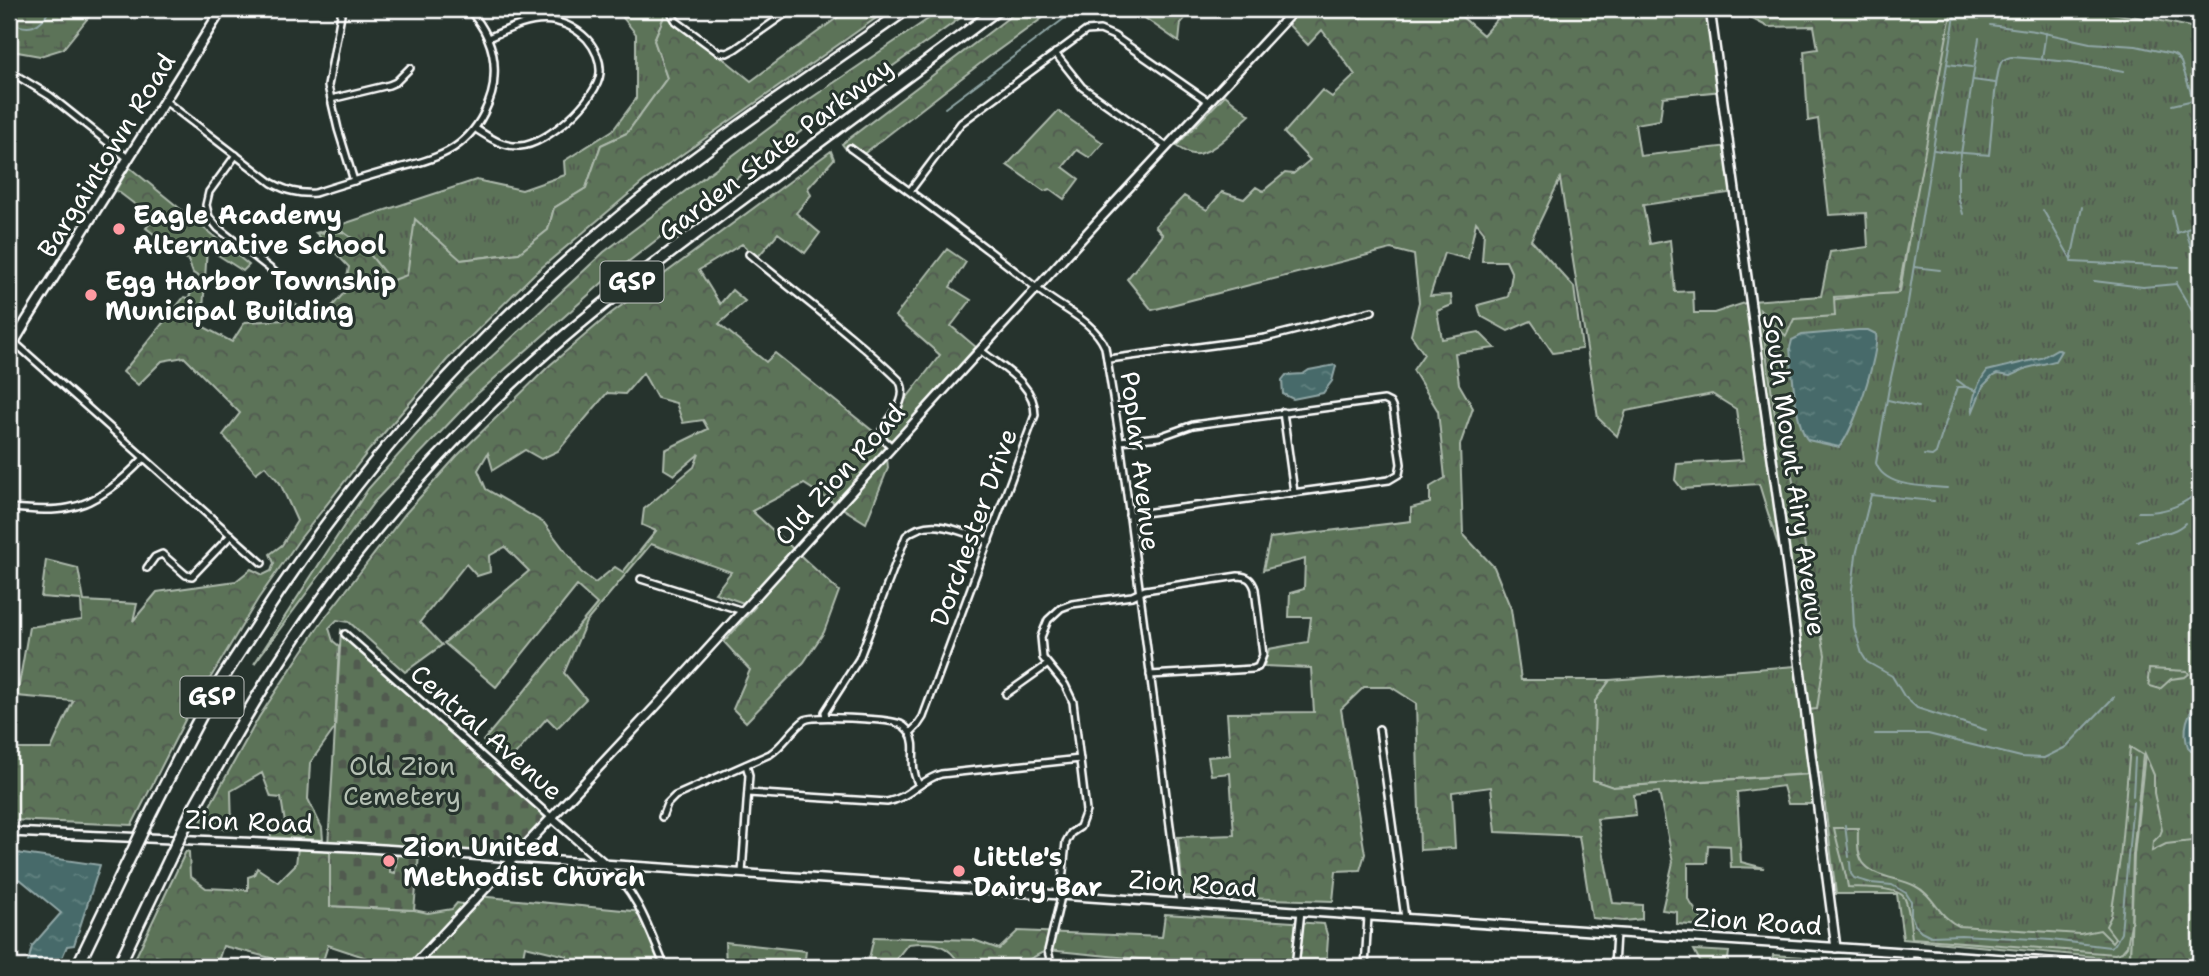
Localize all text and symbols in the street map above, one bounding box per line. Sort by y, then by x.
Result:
street label: Bargaintown Road [29,46,183,264]
street label: Garden State Parkway [650,49,900,249]
place label: Eagle Academy Alternative School [133,197,386,262]
marker: Eagle Academy Alternative School [111,221,127,237]
road number: GSP [600,262,664,302]
place label: Egg Harbor Township Municipal Building [105,263,396,328]
marker: Egg Harbor Township Municipal Building [83,287,99,303]
street label: South Mount Airy Avenue [1755,312,1835,638]
street label: Poplar Avenue [1113,369,1169,553]
street label: Old Zion Road [766,395,912,553]
street label: Dorchester Drive [921,423,1025,631]
street label: Central Avenue [403,656,571,808]
road number: GSP [180,676,244,718]
park label: Old Zion Cemetery [343,748,461,813]
street label: Zion Road [184,801,314,841]
place label: Zion United Methodist Church [403,829,645,894]
place label: Little's Dairy Bar [973,839,1102,904]
marker: Zion United Methodist Church [381,853,397,869]
street label: Zion Road [1128,861,1258,905]
marker: Little's Dairy Bar [951,863,967,879]
street label: Zion Road [1693,899,1823,943]

